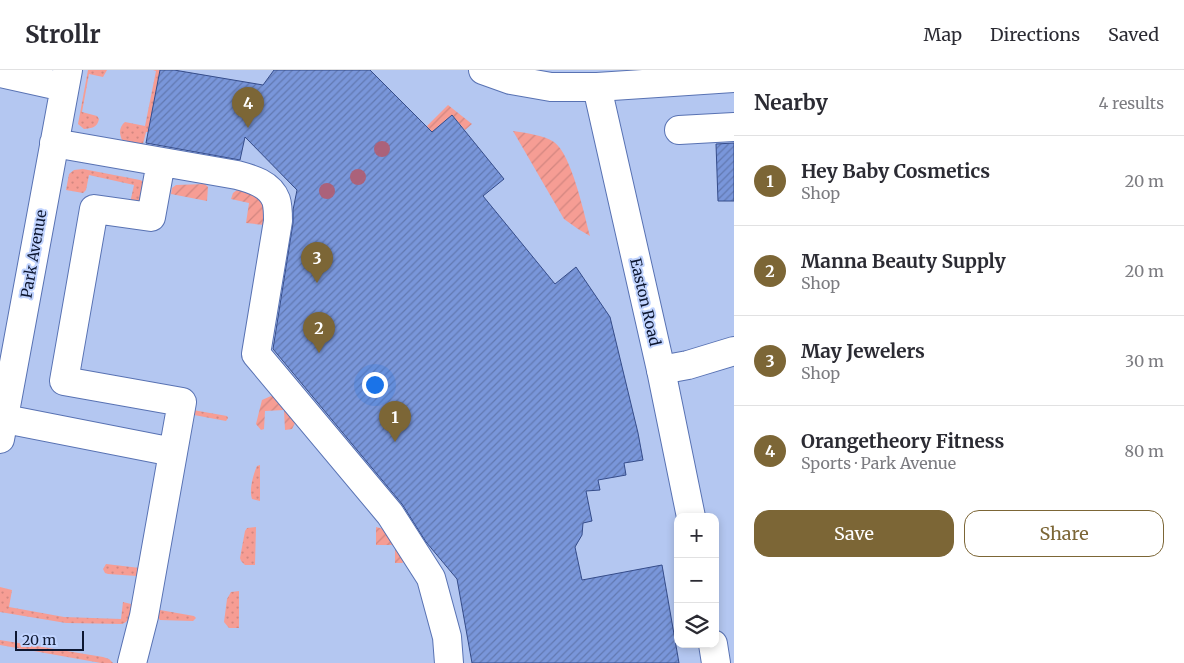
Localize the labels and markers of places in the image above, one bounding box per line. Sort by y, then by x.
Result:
pin: 4 [232,87,264,128]
pin: 3 [301,242,333,283]
pin: 2 [303,312,335,353]
pin: 1 [379,401,411,442]

